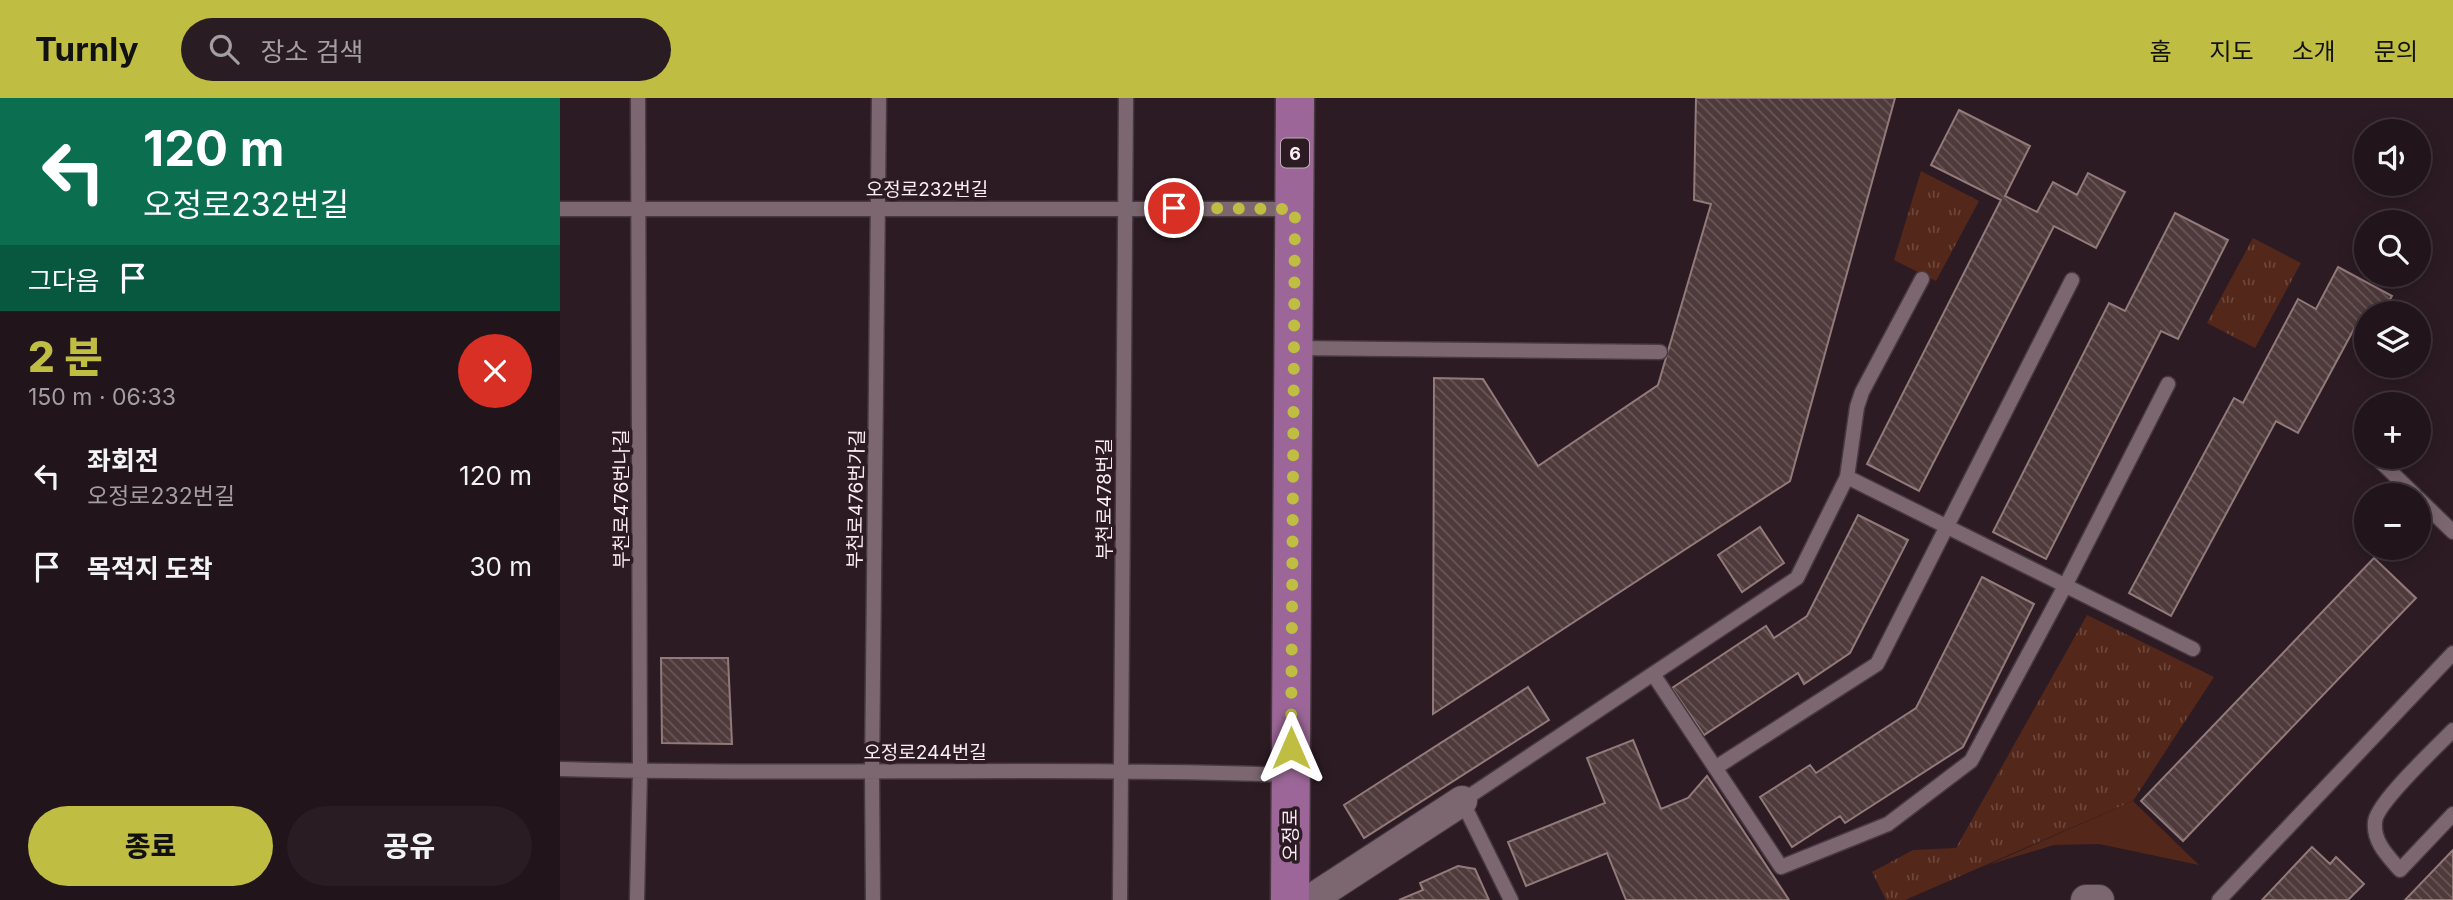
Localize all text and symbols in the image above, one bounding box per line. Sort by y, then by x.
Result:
search box [181,18,671,81]
text: Turnly [35,29,139,69]
icon: search [205,30,243,68]
text: 장소 검색 [261,36,364,67]
text: 홈 [2149,37,2171,66]
text: 지도 [2209,37,2254,66]
text: 소개 [2292,37,2336,66]
text: 문의 [2374,37,2418,66]
text: 120 m [143,119,284,178]
map controls [2354,119,2431,560]
button: sound [2354,119,2431,196]
icon: left [28,126,119,217]
road number: 6 [1281,138,1309,168]
street label: 오정로232번길 [866,178,988,201]
pin [1144,178,1204,238]
text: 오정로232번길 [143,185,349,224]
icon: arrive [1155,189,1193,227]
button: search [2354,210,2431,287]
icon: arrive [114,259,152,297]
text: 그다음 [28,265,100,296]
button: layers [2354,301,2431,378]
text: 2 분 [28,331,103,382]
button: close [458,334,532,408]
text: 150 m · 06:33 [28,383,176,411]
button: + [2354,392,2431,469]
street label: 부천로476번나길 [610,429,633,569]
street label: 부천로476번가길 [843,429,869,569]
street label: 부천로478번길 [1093,438,1116,560]
text: 좌회전 [87,445,159,476]
icon: left [28,457,66,495]
text: 120 m [459,460,532,491]
text: 오정로232번길 [87,482,235,510]
button: − [2354,483,2431,560]
icon: arrive [28,548,66,586]
text: 30 m [469,551,532,582]
text: 목적지 도착 [87,553,213,584]
position arrow [1254,711,1328,785]
street label: 오정로244번길 [863,741,987,764]
button: 종료 [28,806,273,886]
button: 공유 [287,806,532,886]
street label: 오정로 [1279,809,1302,861]

